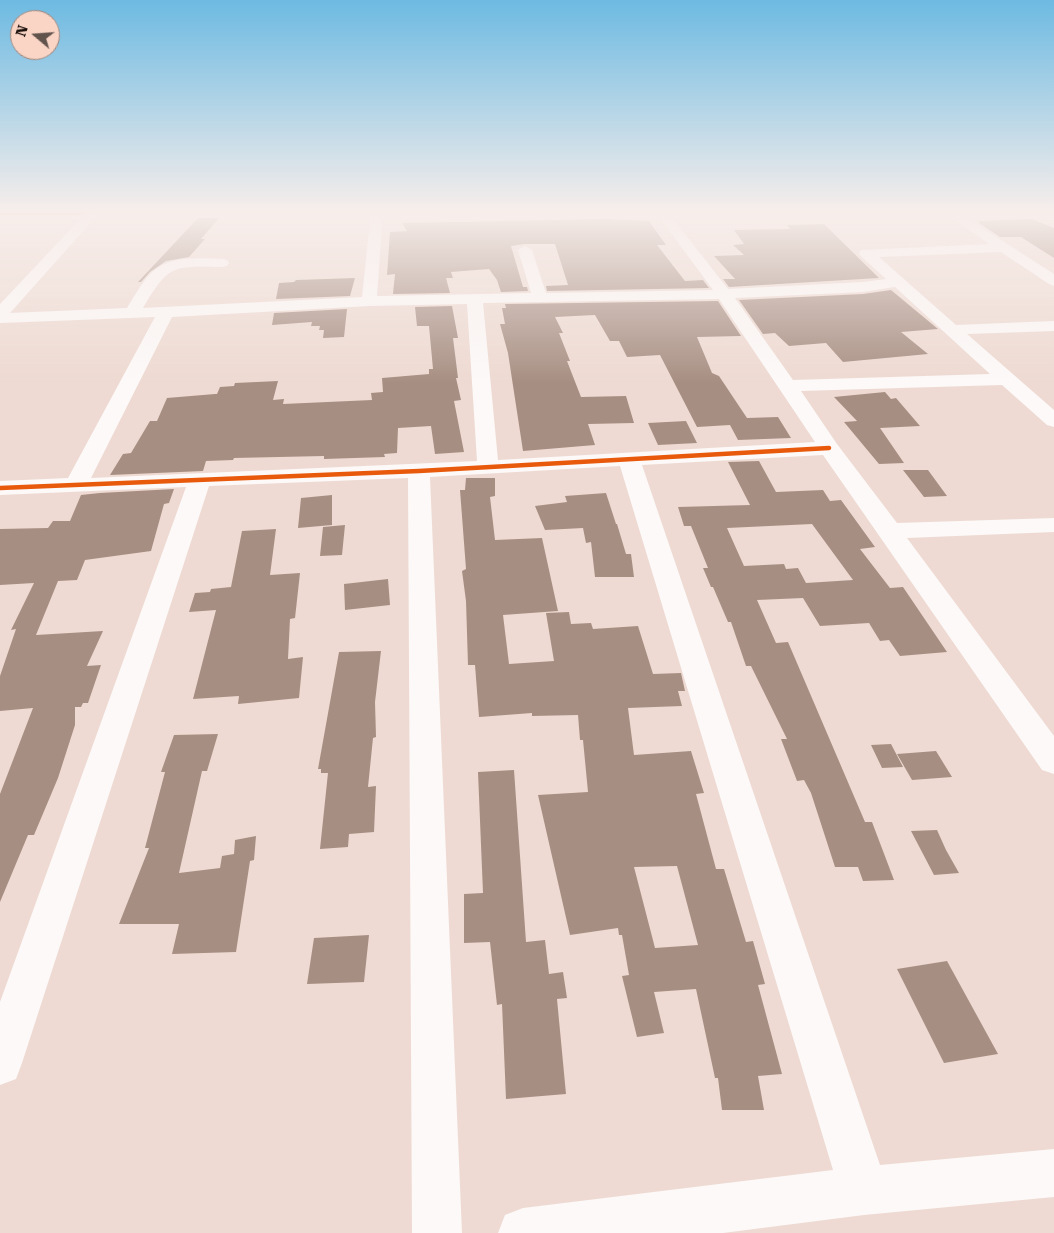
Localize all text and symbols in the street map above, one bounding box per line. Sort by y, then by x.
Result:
north arrow [10,10,60,60]
text: N [12,23,31,38]

